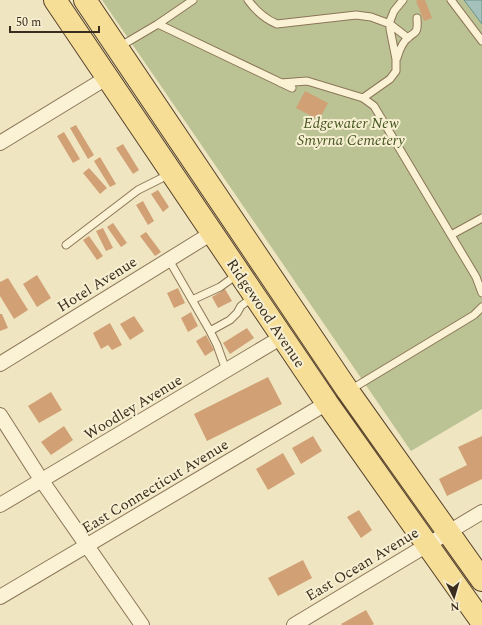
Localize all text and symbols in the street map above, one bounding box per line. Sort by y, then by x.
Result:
scale bar [10,8,99,34]
text: 50 m [16,13,41,32]
park label: Edgewater New Smyrna Cemetery [297,112,405,152]
street label: Hotel Avenue [53,251,142,318]
street label: Ridgewood Avenue [220,254,311,373]
street label: Woodley Avenue [80,369,187,446]
street label: East Connecticut Avenue [78,433,233,539]
street label: East Ocean Avenue [301,521,423,607]
north arrow [434,577,474,617]
text: N [450,598,460,615]

